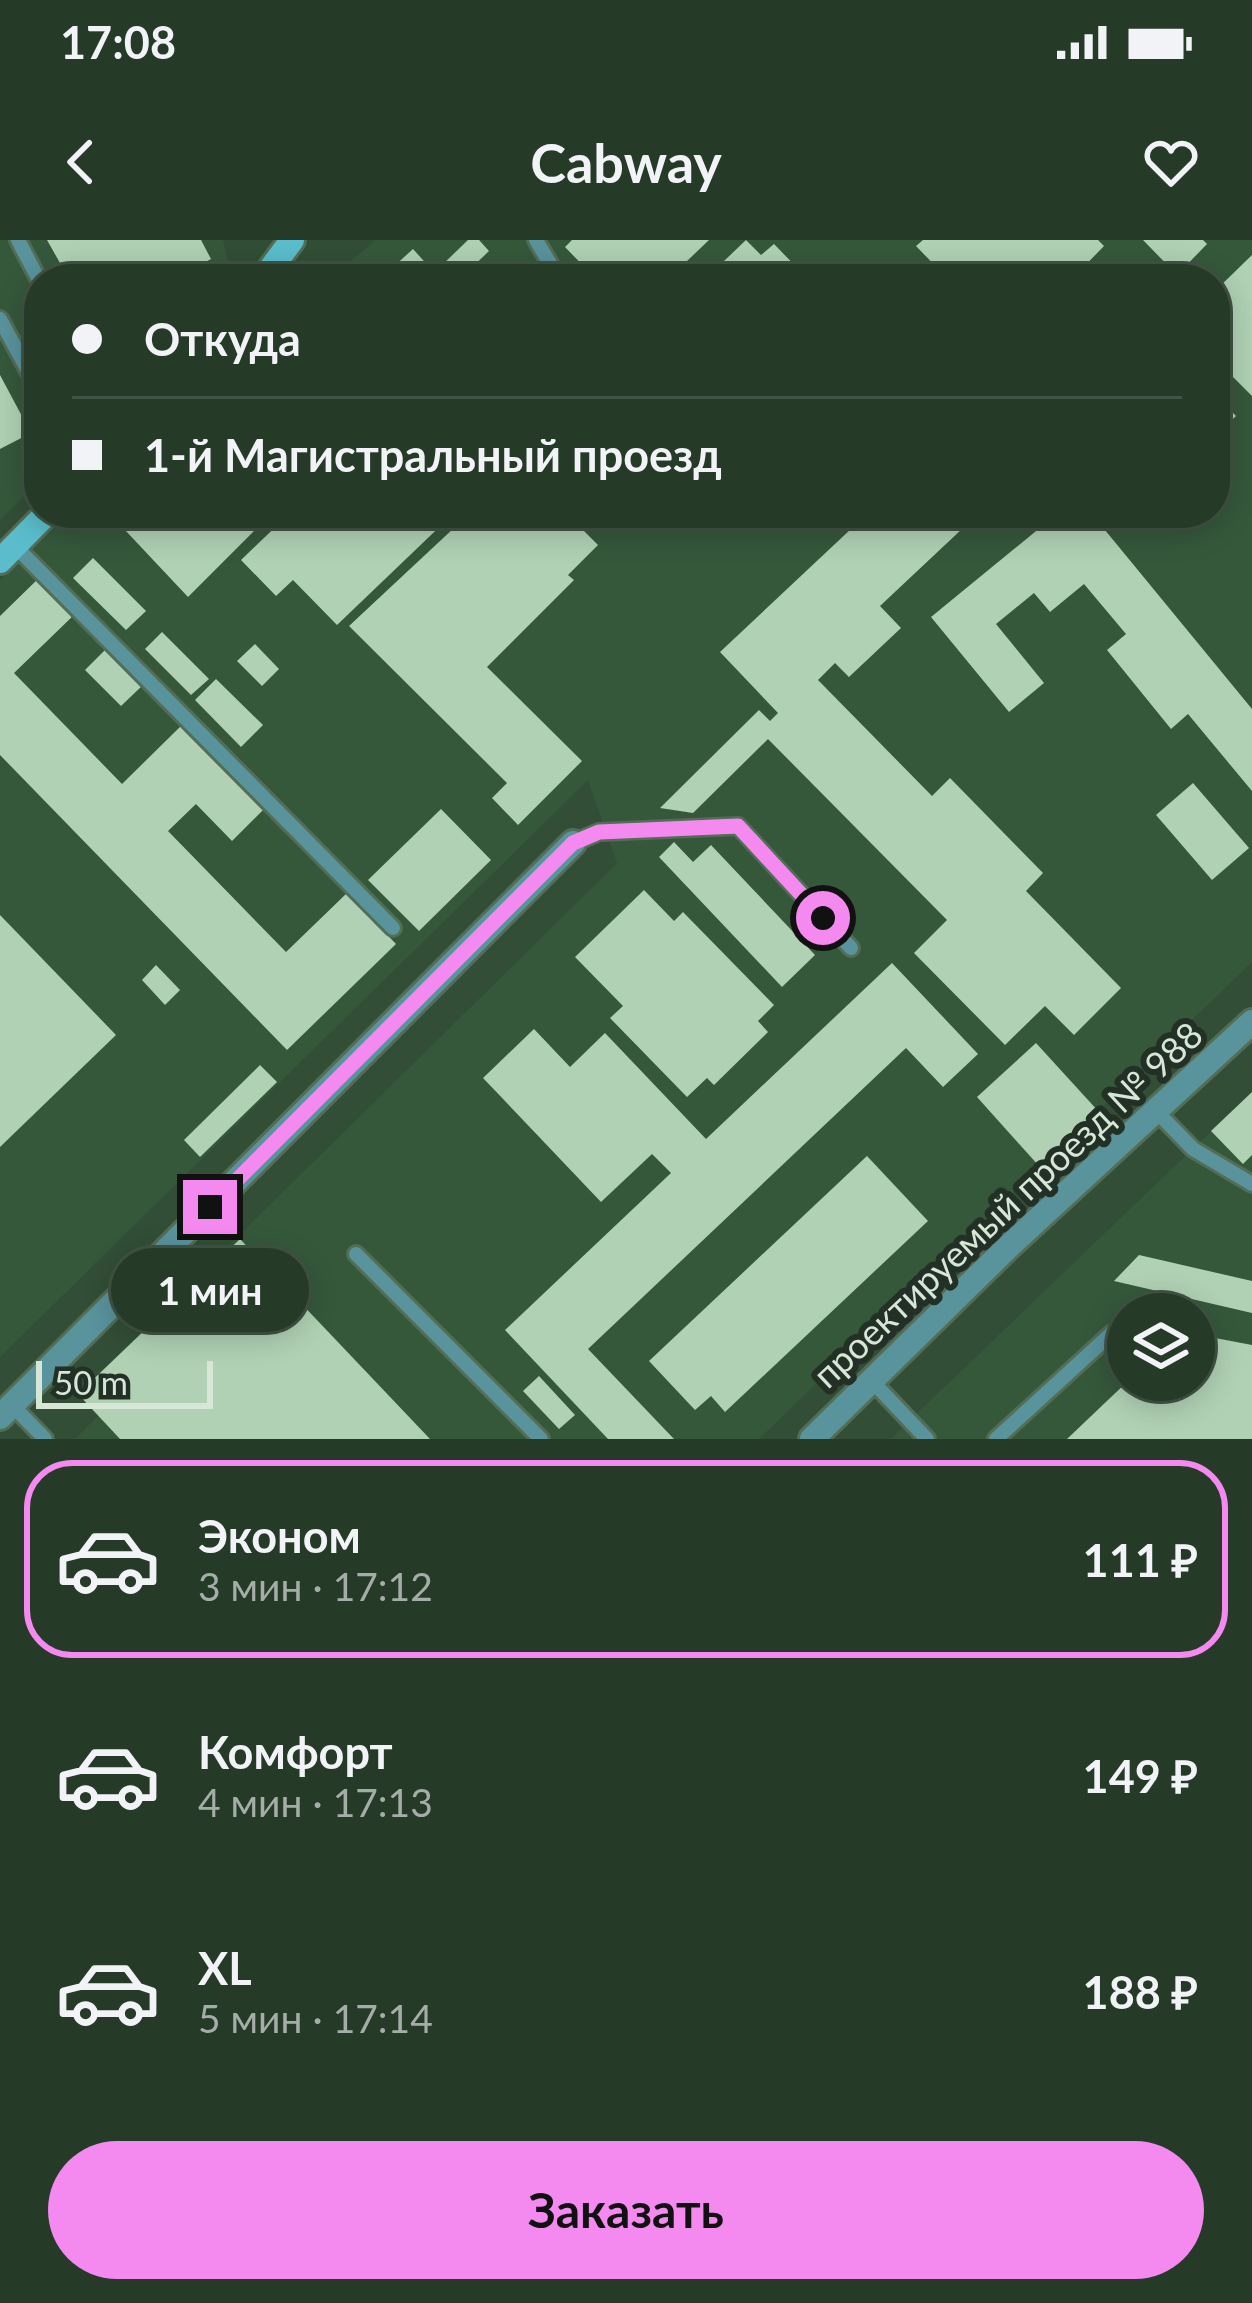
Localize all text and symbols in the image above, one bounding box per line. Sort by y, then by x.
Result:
text: 17:08 [60,15,176,69]
icon: back [48,129,114,195]
icon: heart [1138,129,1204,195]
text: Cabway [530,130,722,195]
text: Откуда [144,312,301,366]
text: 1-й Магистральный проезд [144,428,722,482]
route start [796,891,850,945]
street label: проектируемый проезд № 988 [803,1012,1211,1396]
route end [183,1180,237,1234]
callout: 1 мин [111,1249,309,1333]
text: 1 мин [158,1267,263,1313]
map controls [1107,1293,1215,1401]
button: layers [1107,1293,1215,1401]
scale bar [36,1355,213,1408]
text: 50 m [54,1362,128,1402]
icon: car [54,1505,162,1613]
text: Эконом [198,1509,361,1563]
text: 111 ₽ [1083,1533,1198,1587]
text: 3 мин · 17:12 [198,1563,433,1609]
icon: car [54,1721,162,1829]
text: Комфорт [198,1725,393,1779]
text: 149 ₽ [1083,1749,1198,1803]
text: 4 мин · 17:13 [198,1779,433,1825]
icon: car [54,1937,162,2045]
text: XL [198,1941,252,1995]
text: 188 ₽ [1083,1965,1198,2019]
text: 5 мин · 17:14 [198,1995,433,2041]
button: Заказать [48,2141,1204,2279]

